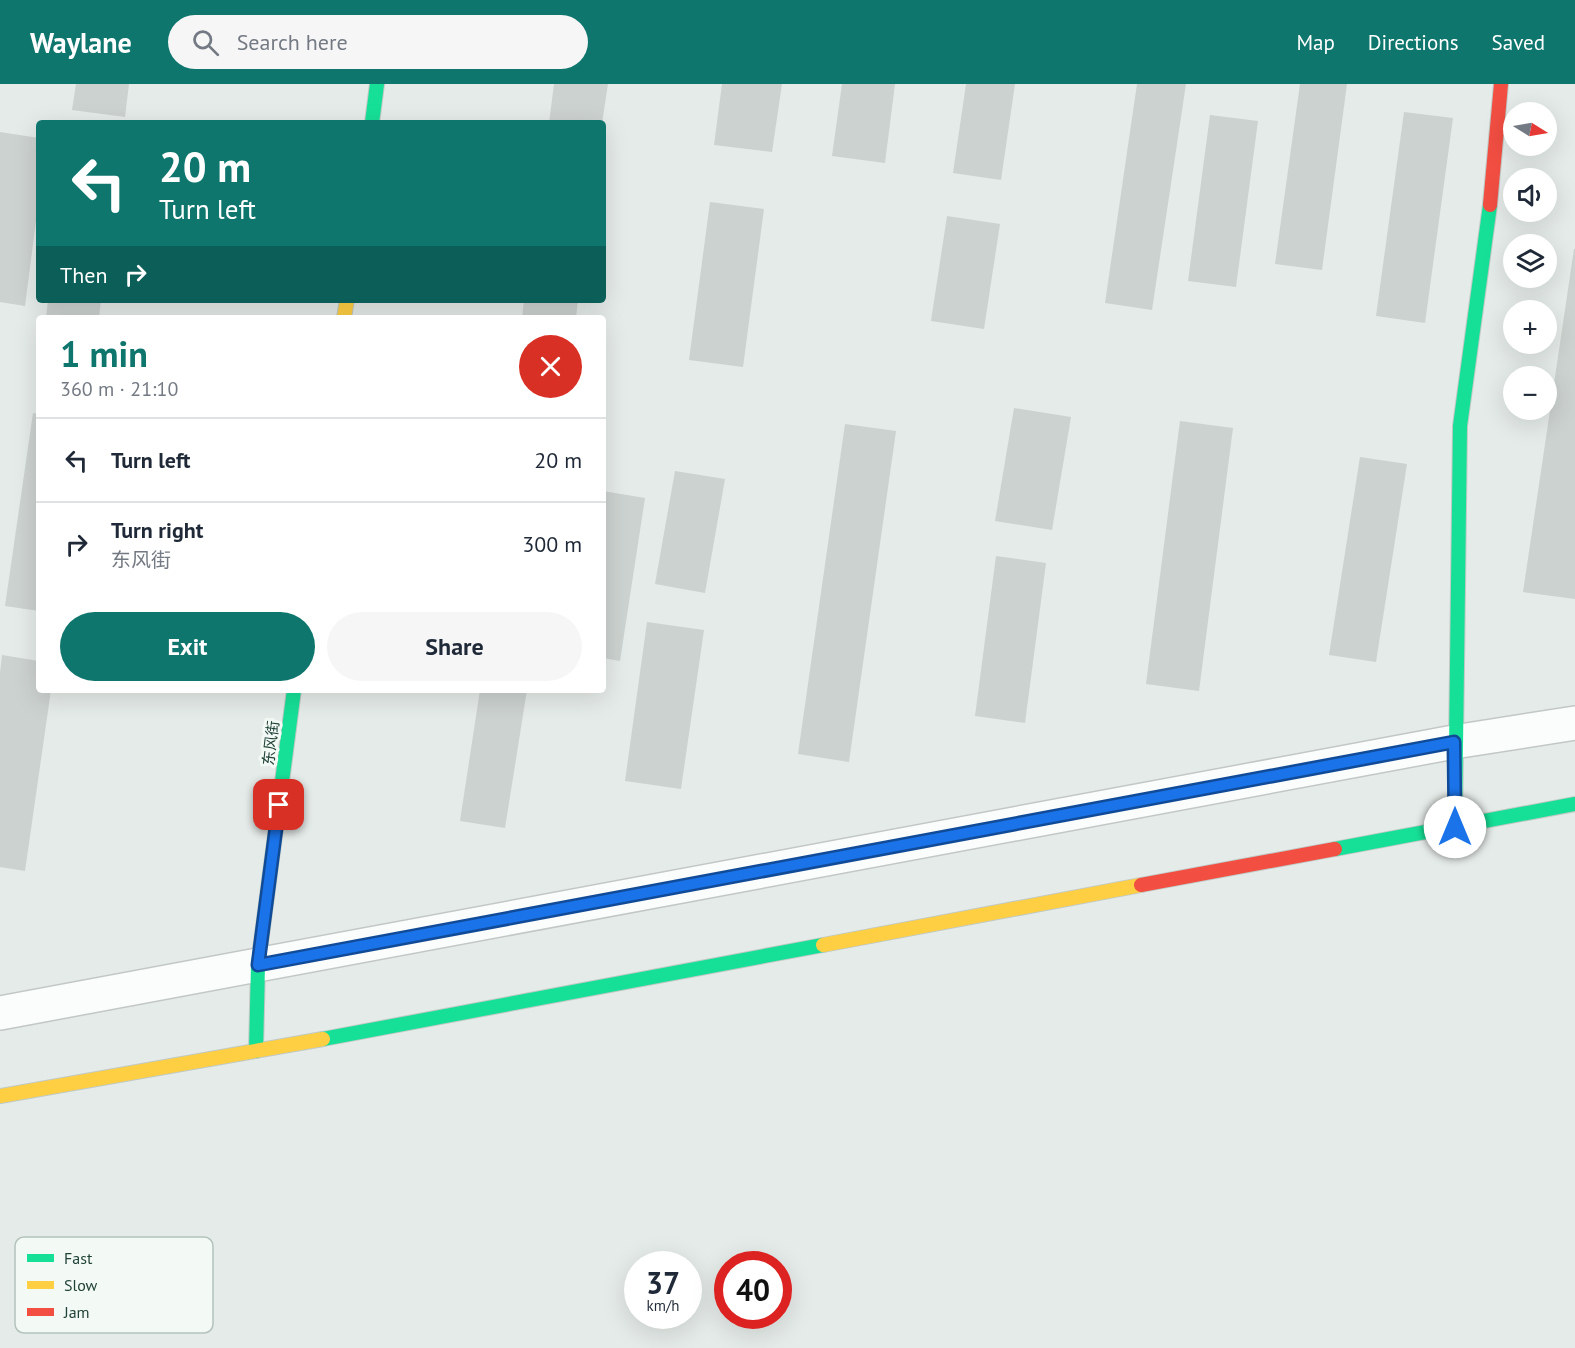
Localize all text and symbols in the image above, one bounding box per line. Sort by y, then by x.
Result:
search box [168,15,588,69]
text: Waylane [30,24,132,61]
icon: search [189,26,222,59]
text: Search here [237,28,348,56]
text: Map [1296,29,1335,56]
text: Directions [1368,29,1459,56]
text: Saved [1492,29,1545,56]
north arrow [1503,102,1557,156]
map controls [1503,102,1557,420]
text: 20 m [159,139,251,194]
icon: left [60,144,138,222]
button: sound [1503,168,1557,222]
text: Turn left [159,192,256,226]
button: layers [1503,234,1557,288]
icon: right [119,258,152,291]
text: Then [60,261,107,289]
button: + [1503,300,1557,354]
text: 1 min [60,330,148,377]
button: close [519,335,582,398]
button: − [1503,366,1557,420]
text: 360 m · 21:10 [60,376,178,402]
icon: left [60,444,93,477]
text: Turn left [111,446,191,474]
text: 20 m [534,446,582,474]
text: Turn right [111,516,203,544]
icon: right [60,528,93,561]
text: 300 m [522,530,582,558]
text: 东风街 [111,547,171,573]
button: Exit [60,612,315,681]
button: Share [327,612,582,681]
street label: 东风街 [258,719,283,766]
pin [253,779,304,830]
icon: arrive [262,788,295,821]
position arrow [1423,795,1487,859]
legend [15,1237,213,1333]
text: Fast [64,1248,93,1268]
speed limit sign: 40 [714,1251,792,1329]
text: 37 [646,1263,680,1302]
text: Slow [64,1275,98,1295]
text: km/h [647,1296,679,1315]
text: Jam [63,1302,90,1322]

